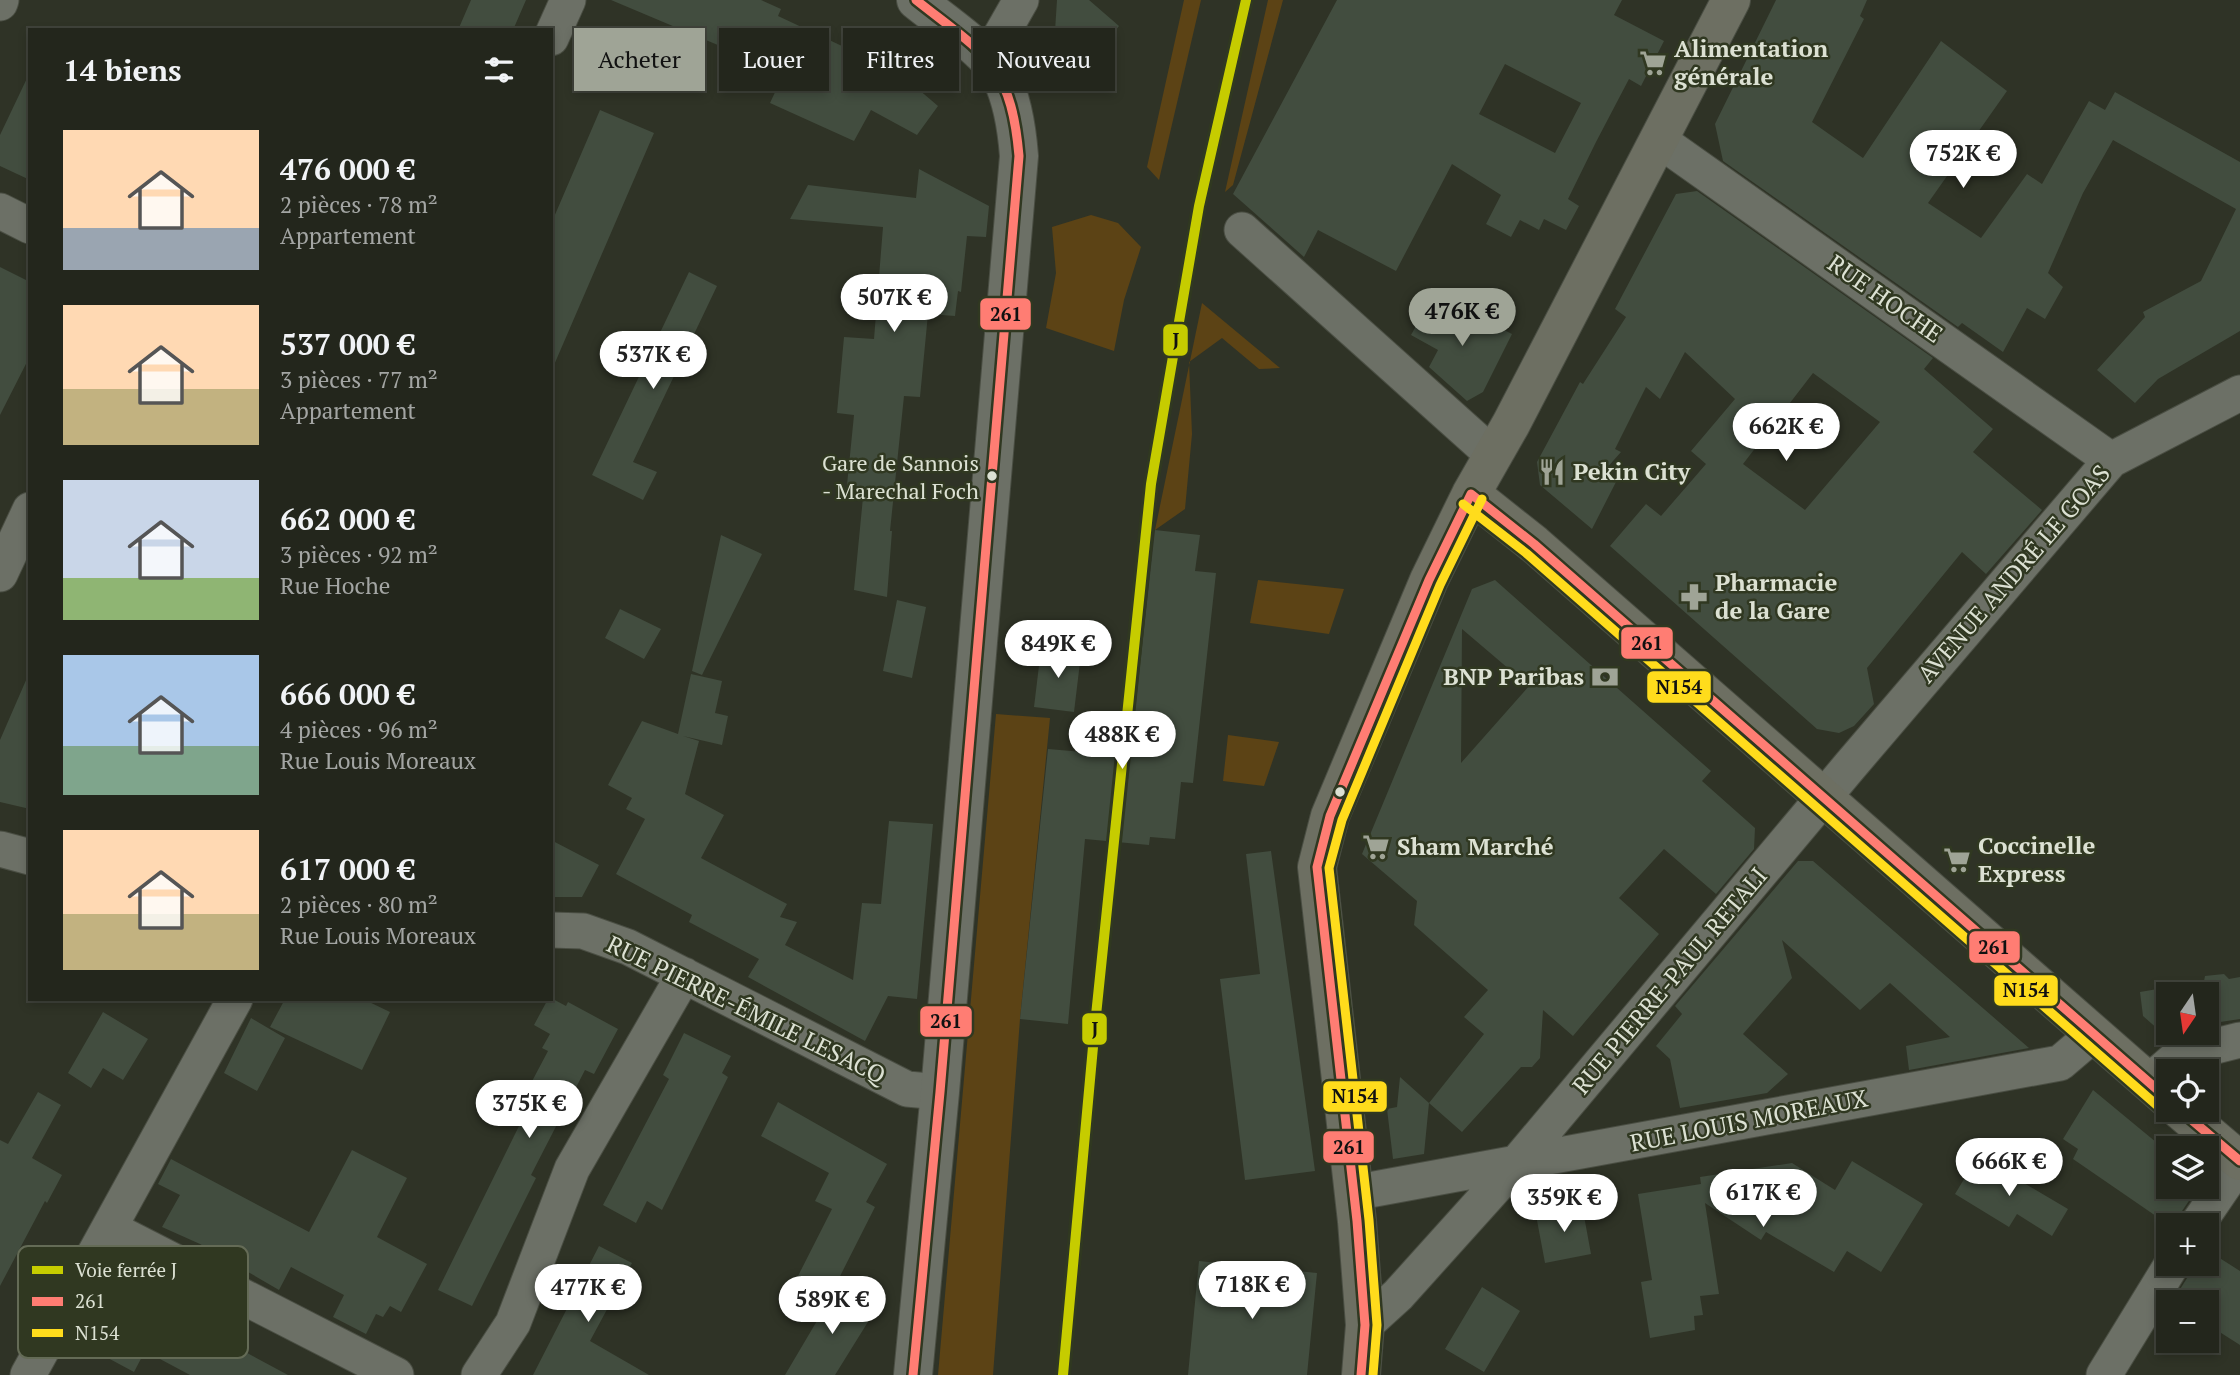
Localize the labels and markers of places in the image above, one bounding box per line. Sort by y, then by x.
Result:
place label: Alimentation générale [1674,32,1829,92]
supermarket icon: Alimentation générale [1638,48,1668,78]
pin: 752K € [1906,130,2020,190]
pin: 507K € [837,274,951,334]
pin: 476K € [1405,288,1519,348]
pin: 537K € [596,332,710,391]
pin: 662K € [1729,404,1843,463]
place label: Gare de Sannois - Marechal Foch [822,448,979,505]
place label: Pekin City [1573,455,1691,487]
restaurant icon: Pekin City [1537,457,1567,487]
marker: Gare de Sannois - Marechal Foch [985,469,999,483]
place label: Pharmacie de la Gare [1715,566,1838,626]
pharmacy icon: Pharmacie de la Gare [1679,582,1709,612]
pin: 849K € [1001,620,1115,680]
place label: BNP Paribas [1443,660,1584,692]
bank icon: BNP Paribas [1590,662,1620,692]
pin: 488K € [1065,712,1179,771]
unlabelled marker [1333,785,1347,799]
place label: Coccinelle Express [1978,829,2096,889]
place label: Sham Marché [1397,830,1554,862]
supermarket icon: Sham Marché [1361,832,1391,862]
supermarket icon: Coccinelle Express [1942,845,1972,875]
pin: 375K € [472,1080,586,1140]
pin: 666K € [1952,1138,2066,1198]
pin: 617K € [1706,1170,1820,1229]
pin: 359K € [1507,1174,1621,1234]
pin: 718K € [1195,1262,1309,1321]
pin: 477K € [531,1264,645,1324]
pin: 589K € [775,1276,889,1336]

